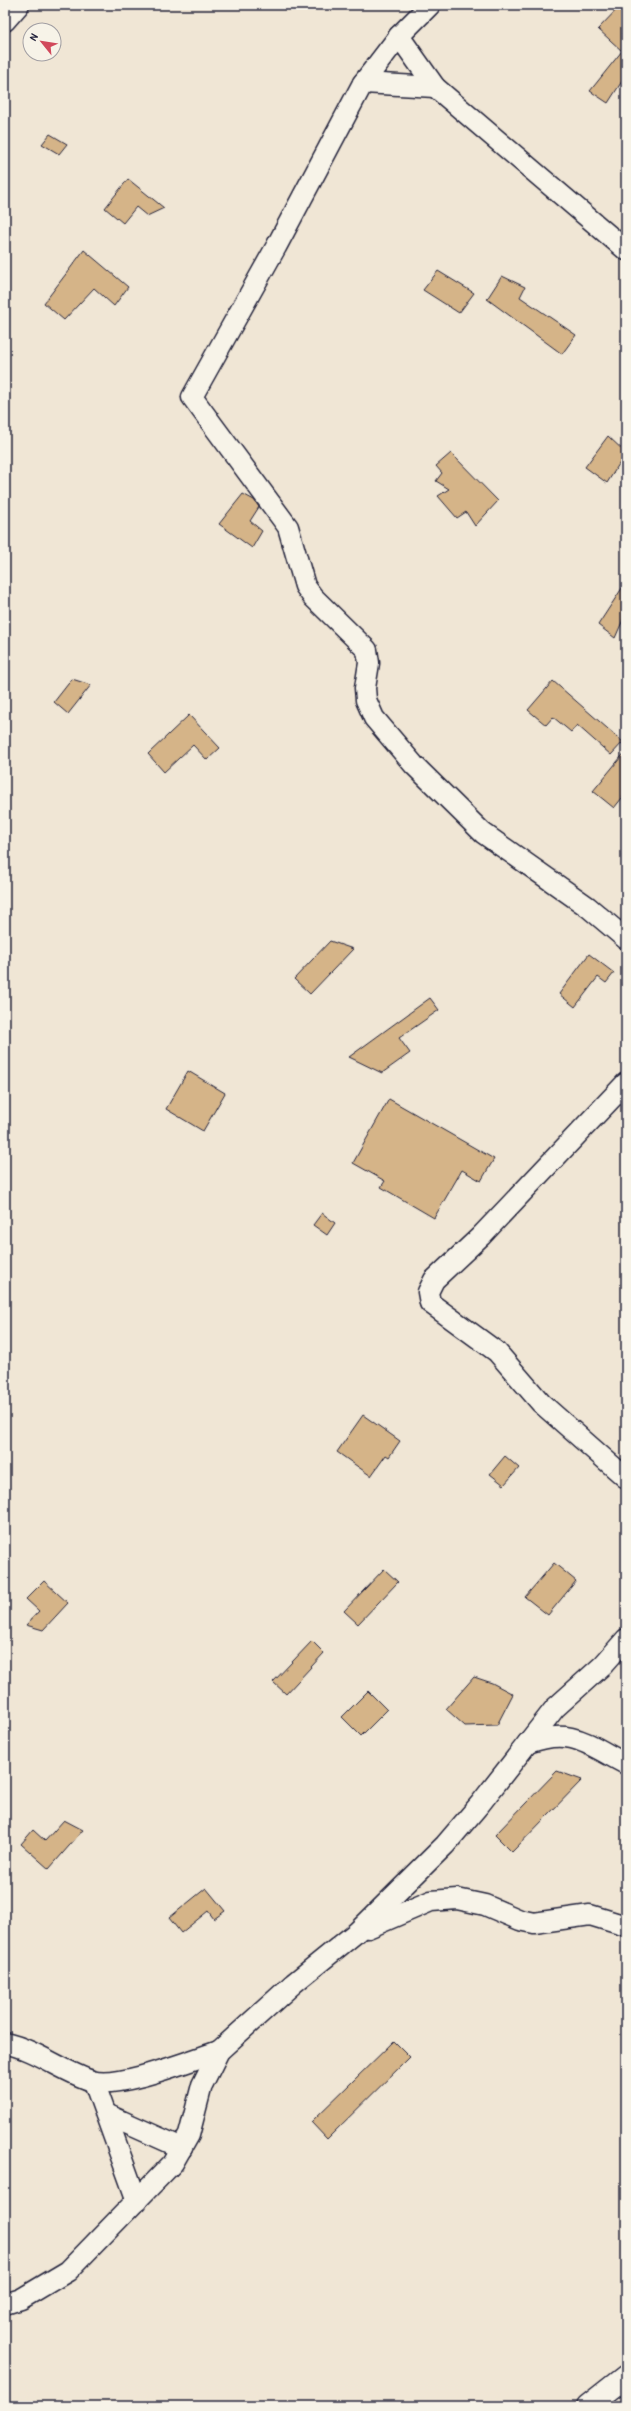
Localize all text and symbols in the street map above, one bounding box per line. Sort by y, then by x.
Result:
north arrow [22,22,62,62]
text: N [26,31,41,43]

